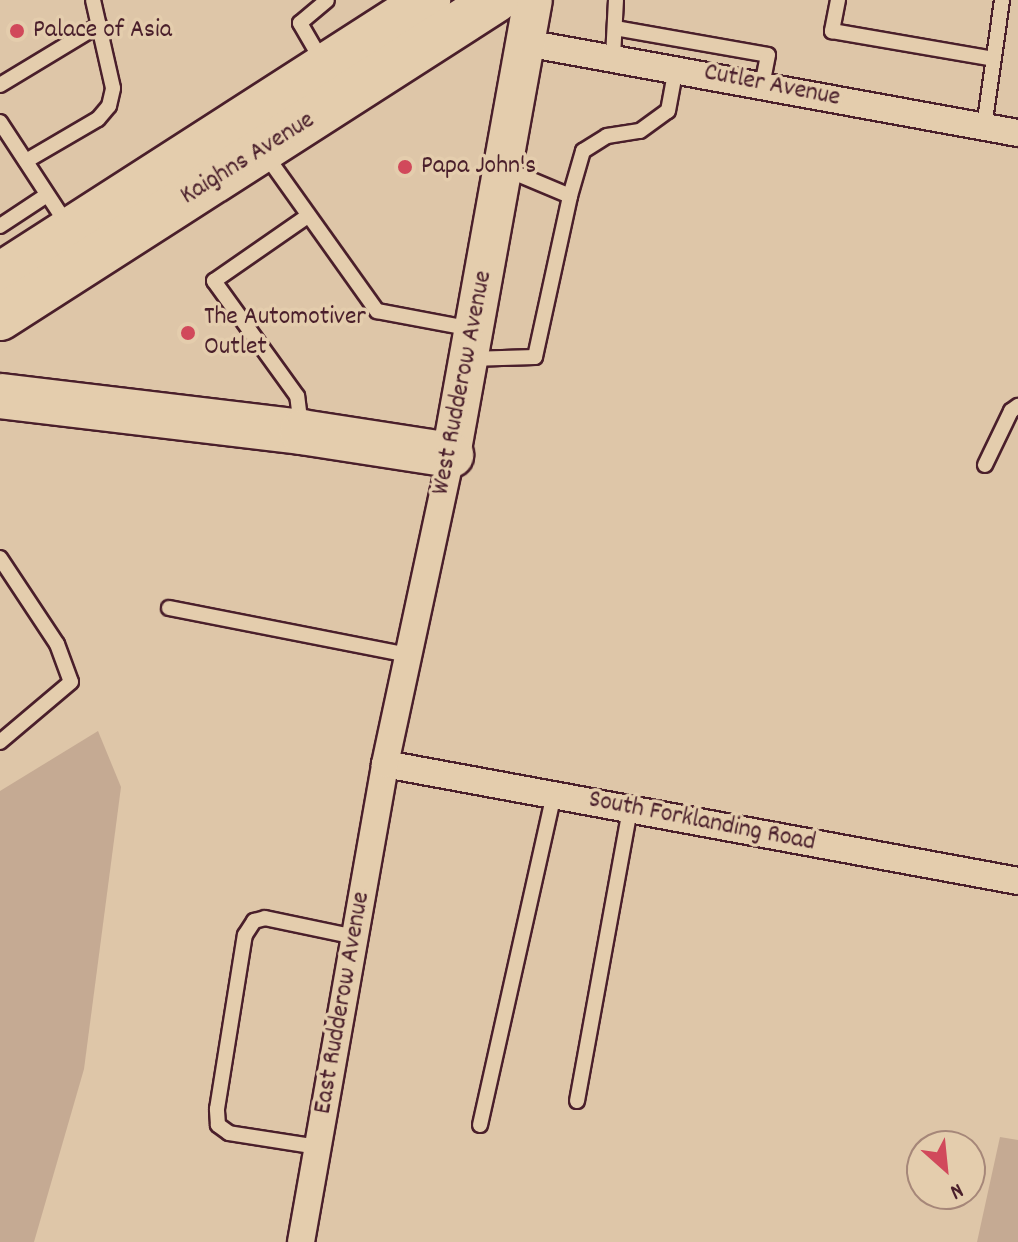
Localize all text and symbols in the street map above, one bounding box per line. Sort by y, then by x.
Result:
place label: Palace of Asia [33,15,172,47]
marker: Palace of Asia [8,22,26,40]
street label: Cutler Avenue [701,58,843,114]
street label: Kaighns Avenue [175,105,321,213]
place label: Papa John's [421,151,536,183]
marker: Papa John's [396,158,414,176]
street label: West Rudderow Avenue [426,268,500,498]
place label: The Automotiver Outlet [204,302,366,364]
marker: The Automotiver Outlet [179,324,197,342]
street label: South Forklanding Road [586,785,818,859]
street label: East Rudderow Avenue [308,889,378,1117]
north arrow [906,1130,986,1210]
text: N [944,1174,968,1206]

